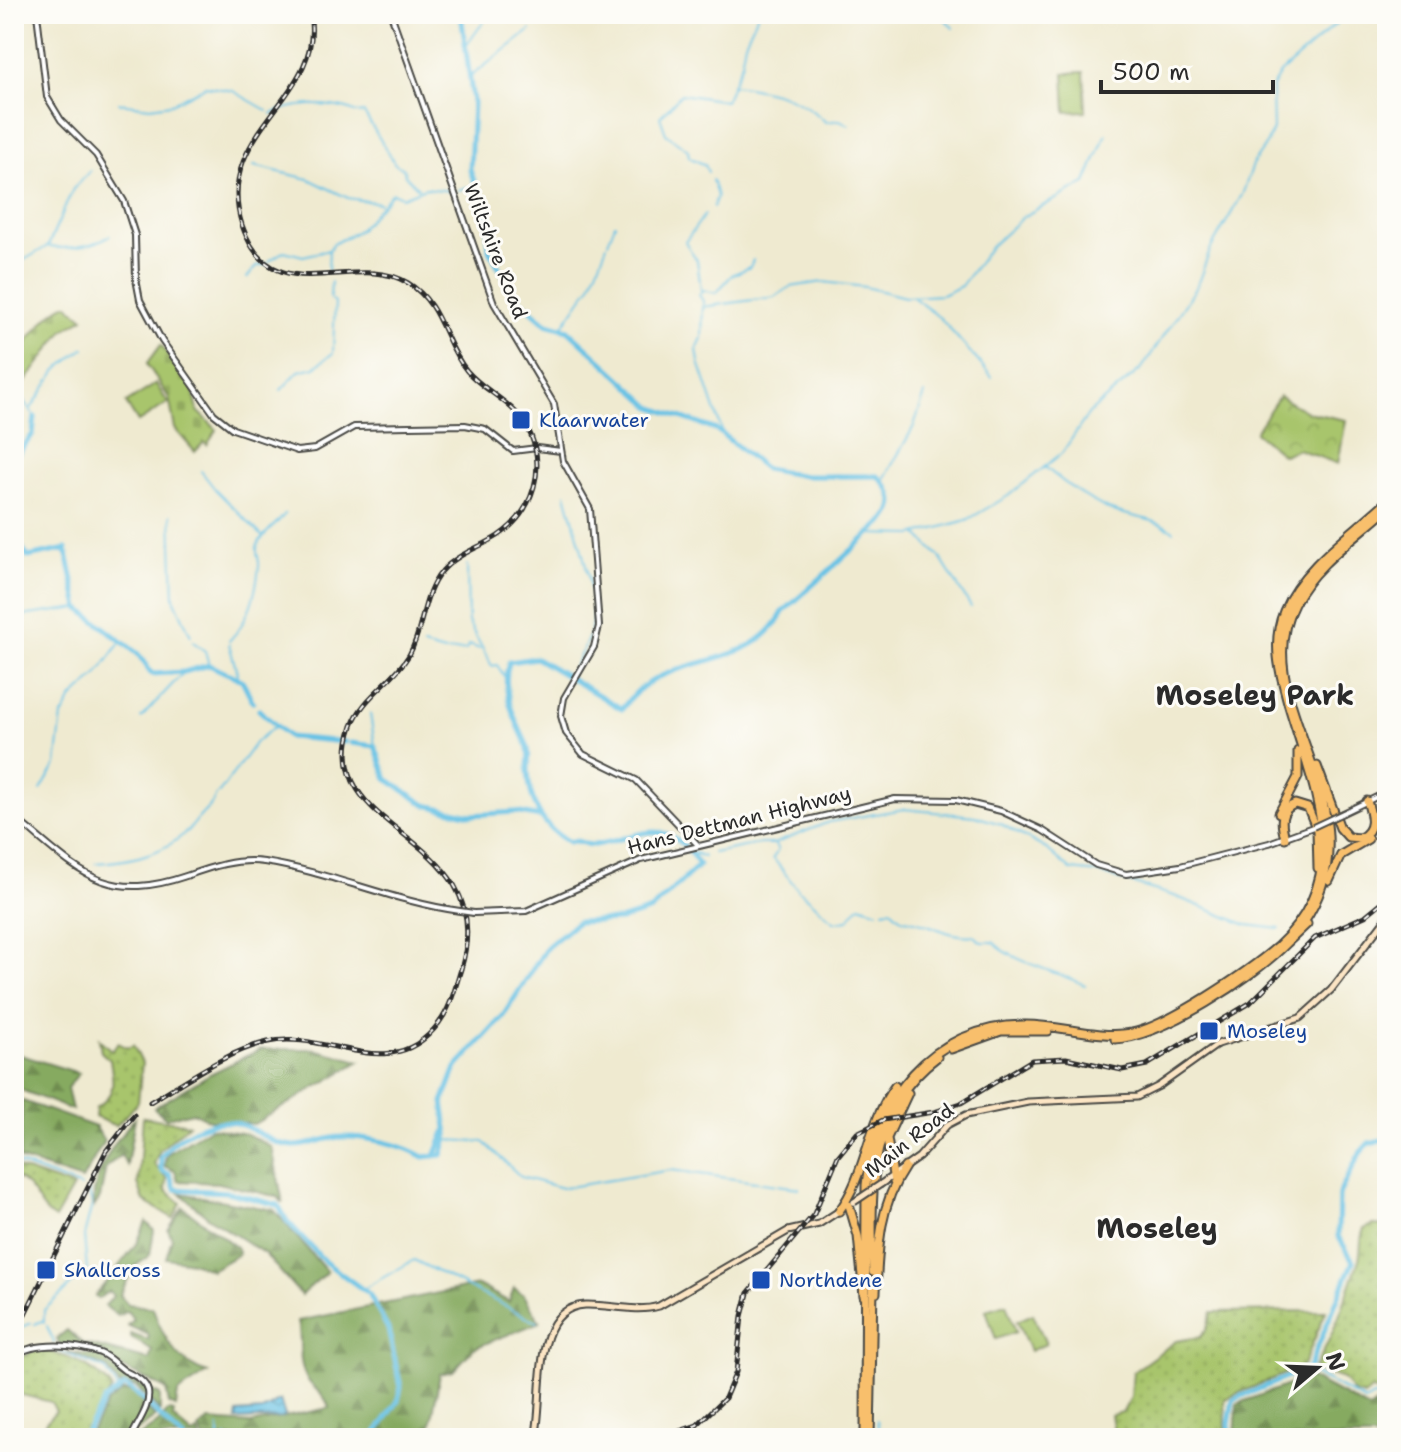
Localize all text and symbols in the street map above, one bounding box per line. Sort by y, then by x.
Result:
scale bar [1101,44,1273,94]
text: 500 m [1113,56,1190,88]
street label: Wiltshire Road [458,180,534,323]
place label: Klaarwater [539,407,649,433]
marker: Klaarwater [510,409,532,431]
district label: Moseley Park [1156,676,1354,714]
street label: Hans Dettman Highway [624,780,854,860]
place label: Moseley [1227,1018,1307,1044]
marker: Moseley [1198,1020,1220,1042]
street label: Main Road [859,1097,959,1183]
district label: Moseley [1096,1209,1218,1247]
place label: Shallcross [64,1257,161,1283]
marker: Shallcross [35,1259,57,1281]
place label: Northdene [779,1267,883,1293]
marker: Northdene [750,1269,772,1291]
north arrow [1277,1328,1357,1408]
text: N [1319,1349,1352,1375]

